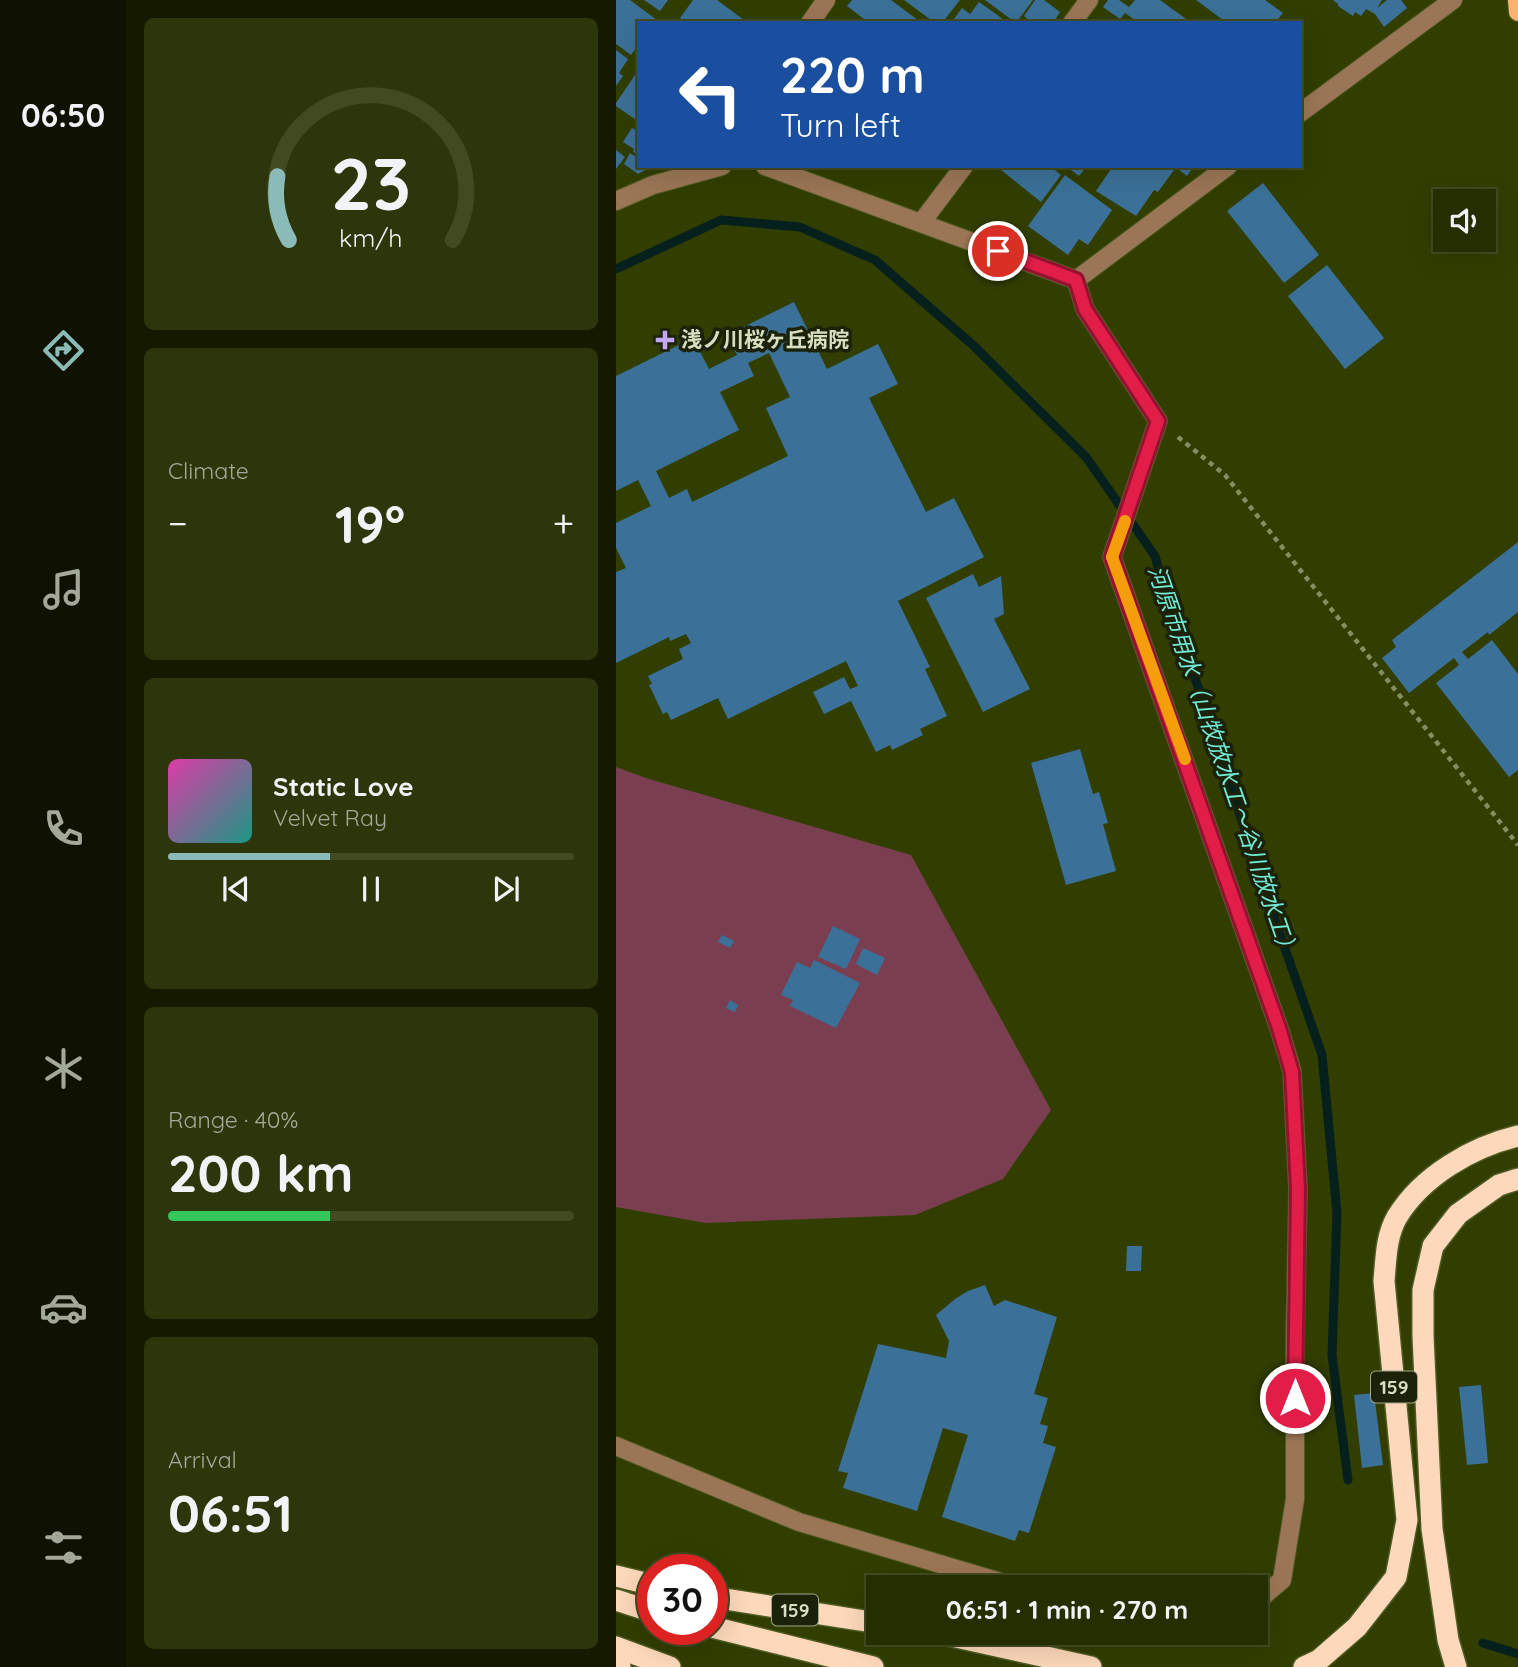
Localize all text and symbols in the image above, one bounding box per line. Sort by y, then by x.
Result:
text: 220 m [780,44,925,105]
icon: left [665,49,756,140]
text: 06:50 [21,95,105,135]
text: Turn left [780,105,901,145]
text: 23 [331,137,411,228]
map controls [1433,189,1496,252]
button: sound [1433,189,1496,252]
pin [968,221,1028,281]
text: km/h [339,222,403,253]
icon: arrive [979,232,1017,270]
icon: directions [39,326,88,375]
place label: 浅ノ川桜ヶ丘病院 [681,326,849,352]
marker: 浅ノ川桜ヶ丘病院 [655,330,675,350]
text: Climate [168,456,249,485]
text: 19° [335,491,405,556]
text: − [168,499,188,547]
text: + [553,499,574,547]
water label: 河原市用水（山牧放水工～谷川放水工） [1142,561,1305,962]
icon: music [39,565,88,614]
text: Static Love [273,770,414,803]
text: Velvet Ray [273,803,387,832]
icon: phone [39,804,88,853]
icon: previous [217,870,255,908]
icon: pause [352,870,390,908]
icon: next [487,870,525,908]
icon: climate [39,1044,88,1093]
text: Range · 40% [168,1105,298,1134]
text: 200 km [168,1140,354,1205]
icon: car [39,1283,88,1332]
position arrow [1258,1361,1332,1435]
road number: 159 [1371,1372,1417,1402]
text: Arrival [168,1445,237,1474]
text: 06:51 [168,1480,293,1545]
icon: filters [39,1523,88,1572]
speed limit sign: 30 [637,1554,728,1645]
text: 06:51 · 1 min · 270 m [946,1593,1188,1626]
road number: 159 [772,1594,818,1626]

